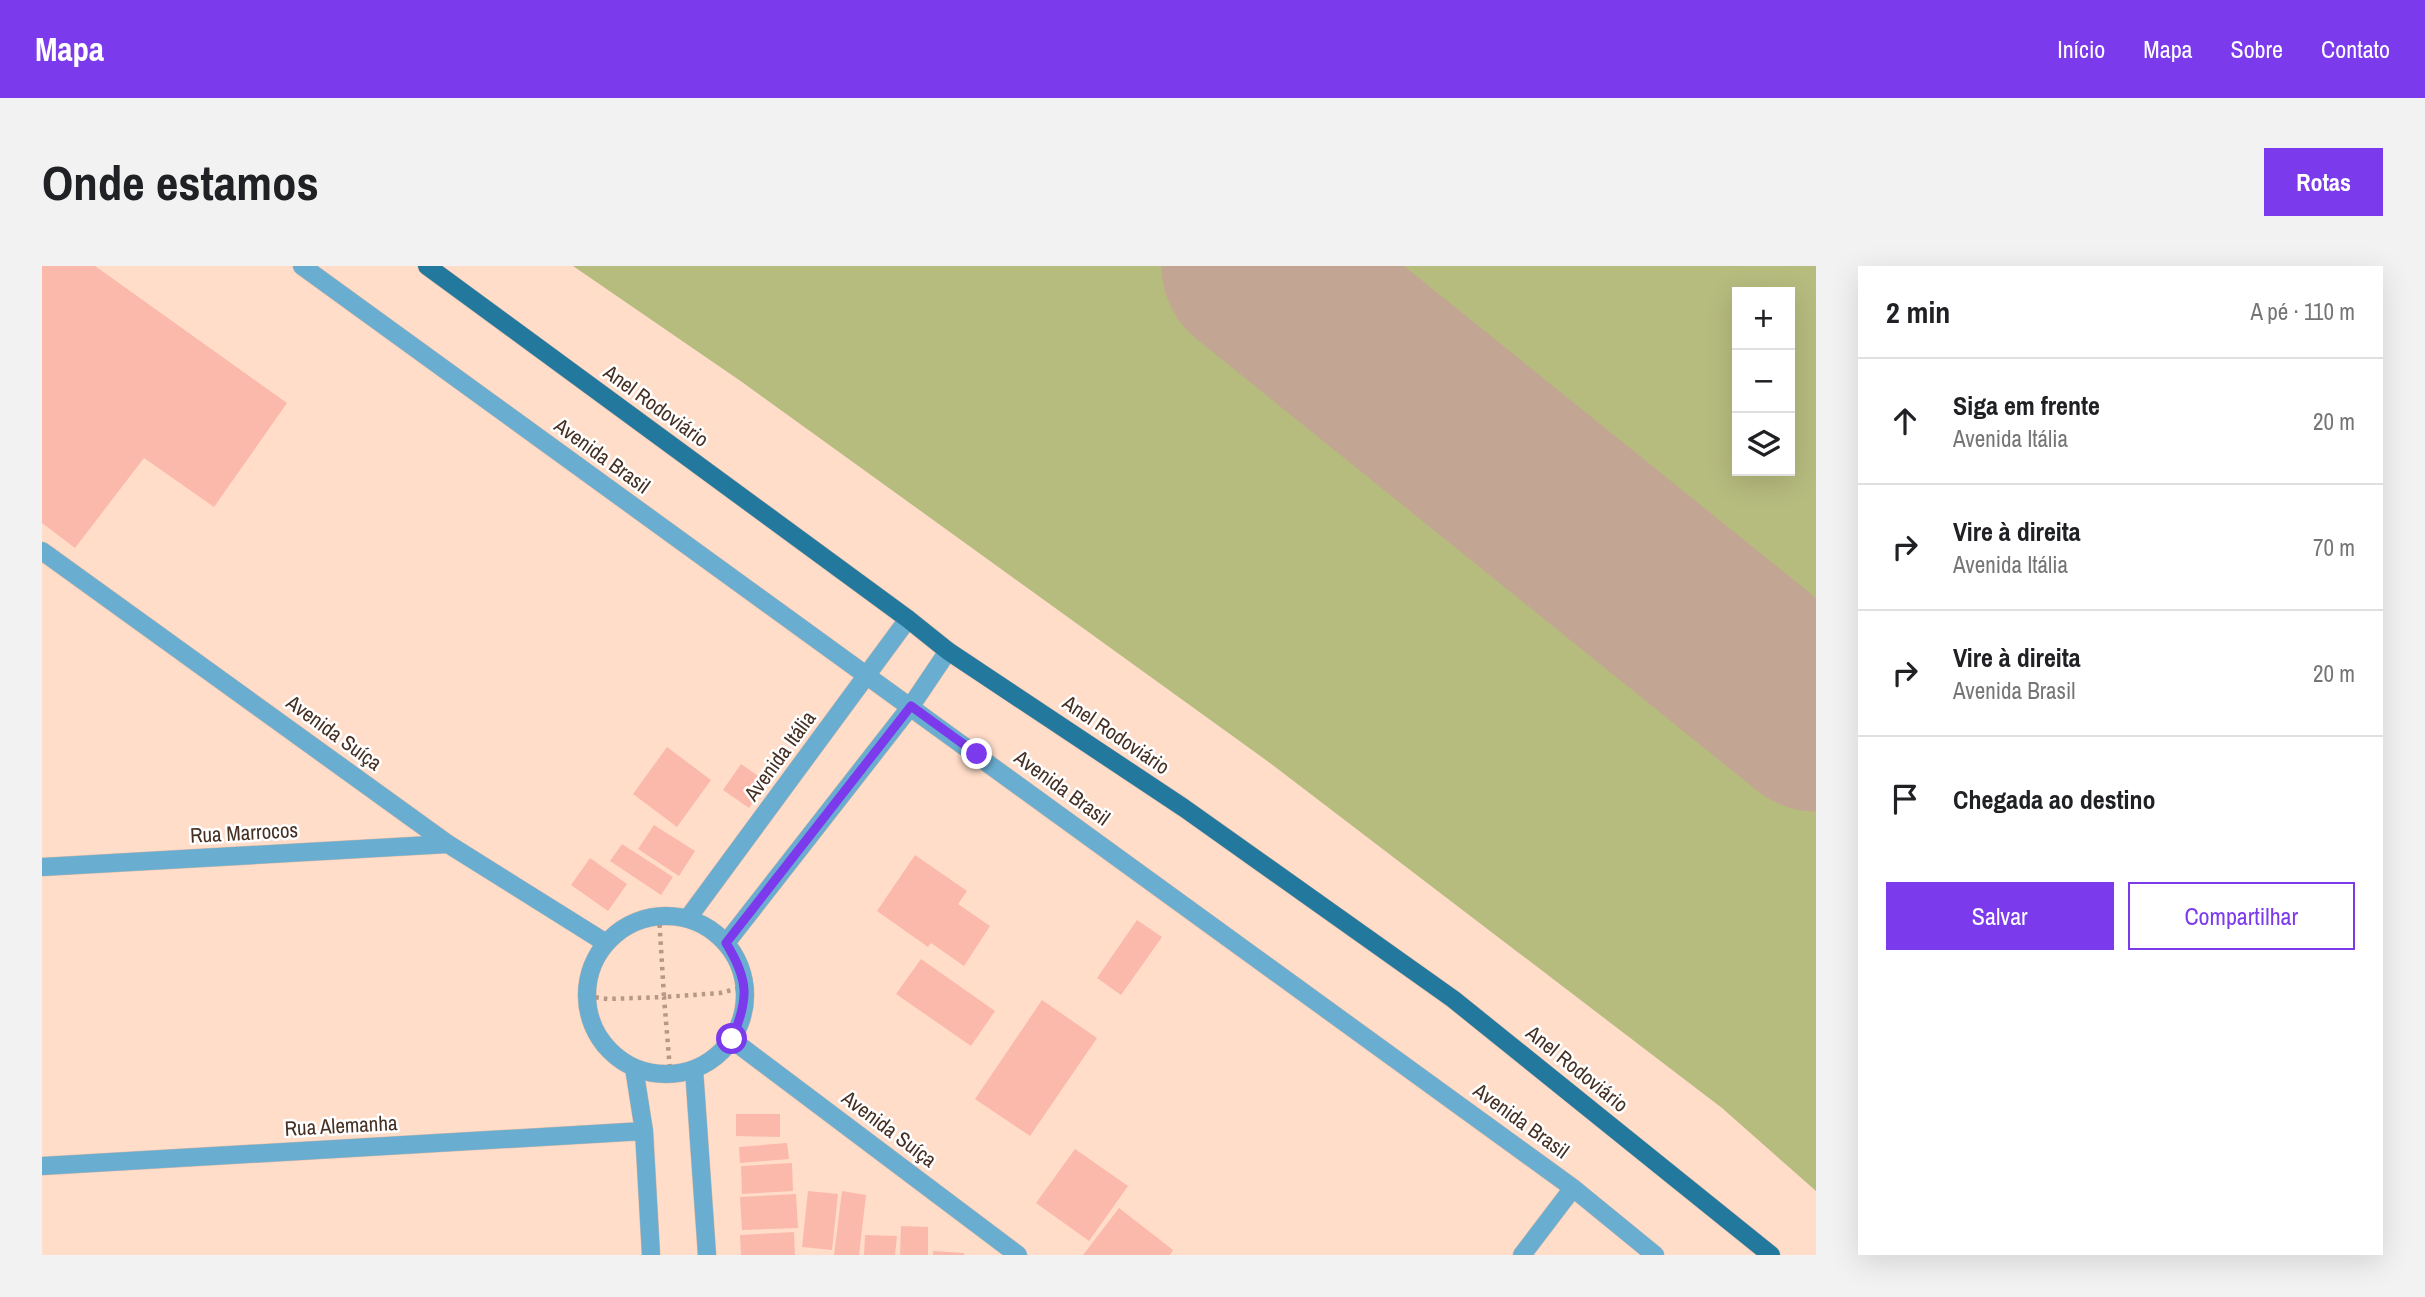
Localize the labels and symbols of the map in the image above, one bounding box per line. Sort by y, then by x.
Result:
street label: Anel Rodoviário [597,357,715,454]
street label: Avenida Brasil [548,410,656,500]
street label: Avenida Suíça [280,687,388,777]
street label: Anel Rodoviário [1056,687,1176,781]
street label: Avenida Itália [736,704,822,808]
route end [961,738,992,769]
street label: Avenida Brasil [1008,742,1116,832]
street label: Rua Marrocos [189,815,299,850]
street label: Anel Rodoviário [1519,1018,1634,1119]
route start [716,1023,747,1054]
street label: Avenida Brasil [1467,1075,1575,1165]
street label: Avenida Suíça [835,1083,943,1174]
street label: Rua Alemanha [284,1108,399,1143]

